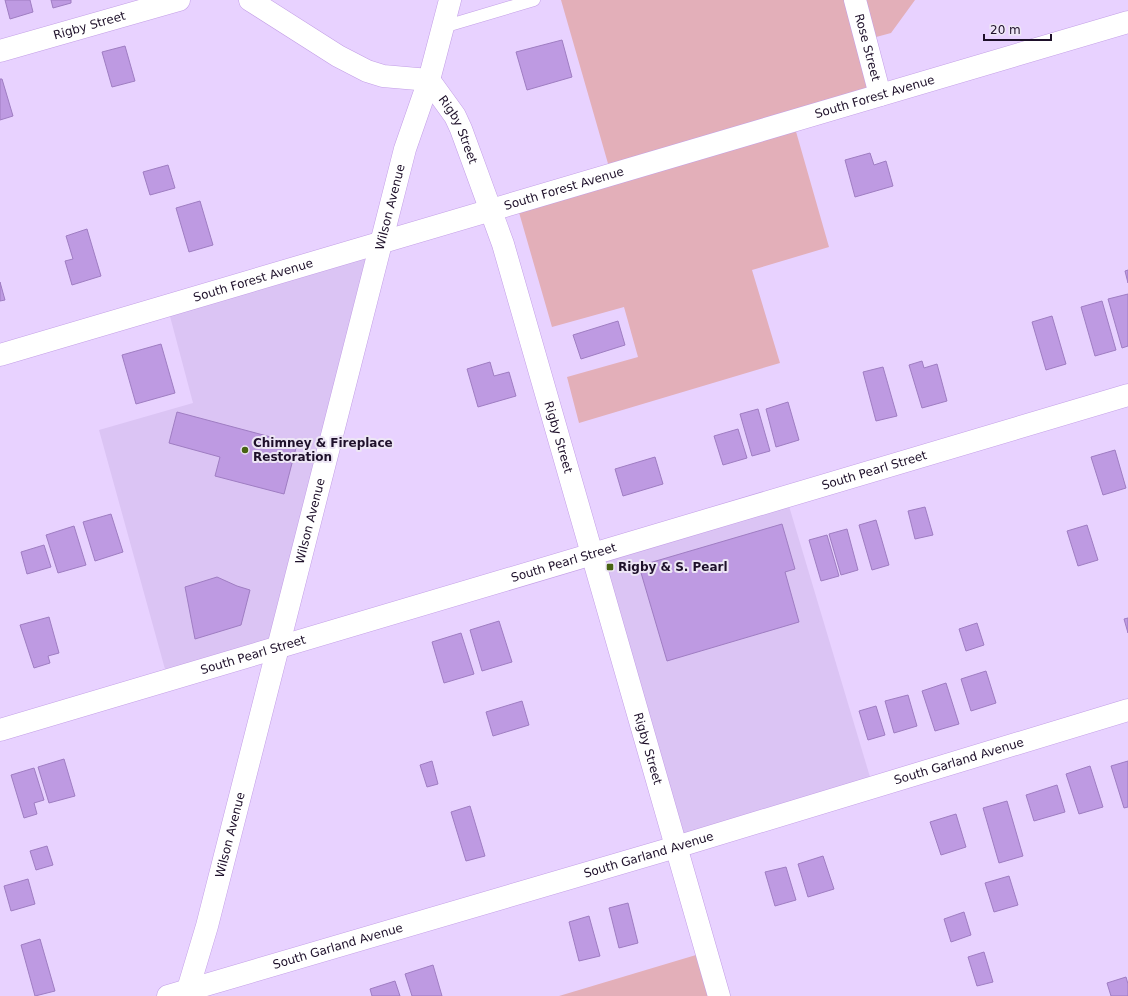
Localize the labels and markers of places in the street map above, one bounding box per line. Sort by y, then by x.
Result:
place label: Chimney & Fireplace Restoration [253,436,393,464]
marker: Chimney & Fireplace Restoration [240,445,250,455]
place label: Rigby & S. Pearl [618,560,728,574]
marker: Rigby & S. Pearl [605,562,615,572]

